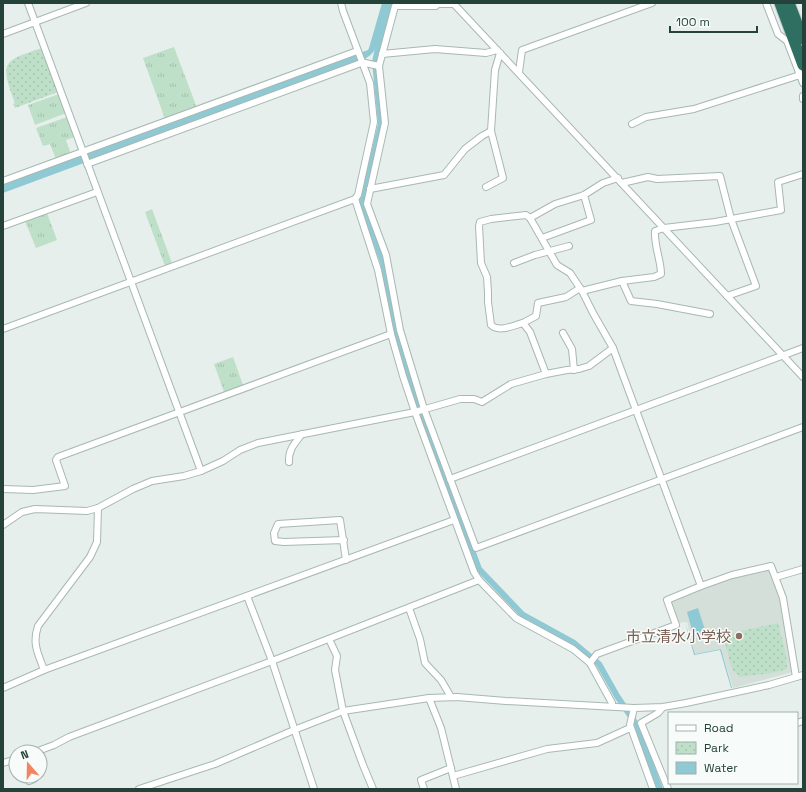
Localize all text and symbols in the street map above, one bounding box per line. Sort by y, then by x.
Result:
scale bar [670,8,757,34]
text: 100 m [676,14,710,30]
place label: 市立清水小学校 [626,627,731,646]
marker: 市立清水小学校 [734,631,744,641]
legend [668,712,798,784]
text: Road [704,720,733,736]
text: Park [704,740,729,756]
north arrow [8,744,48,784]
text: N [19,747,30,762]
text: Water [704,760,738,776]

